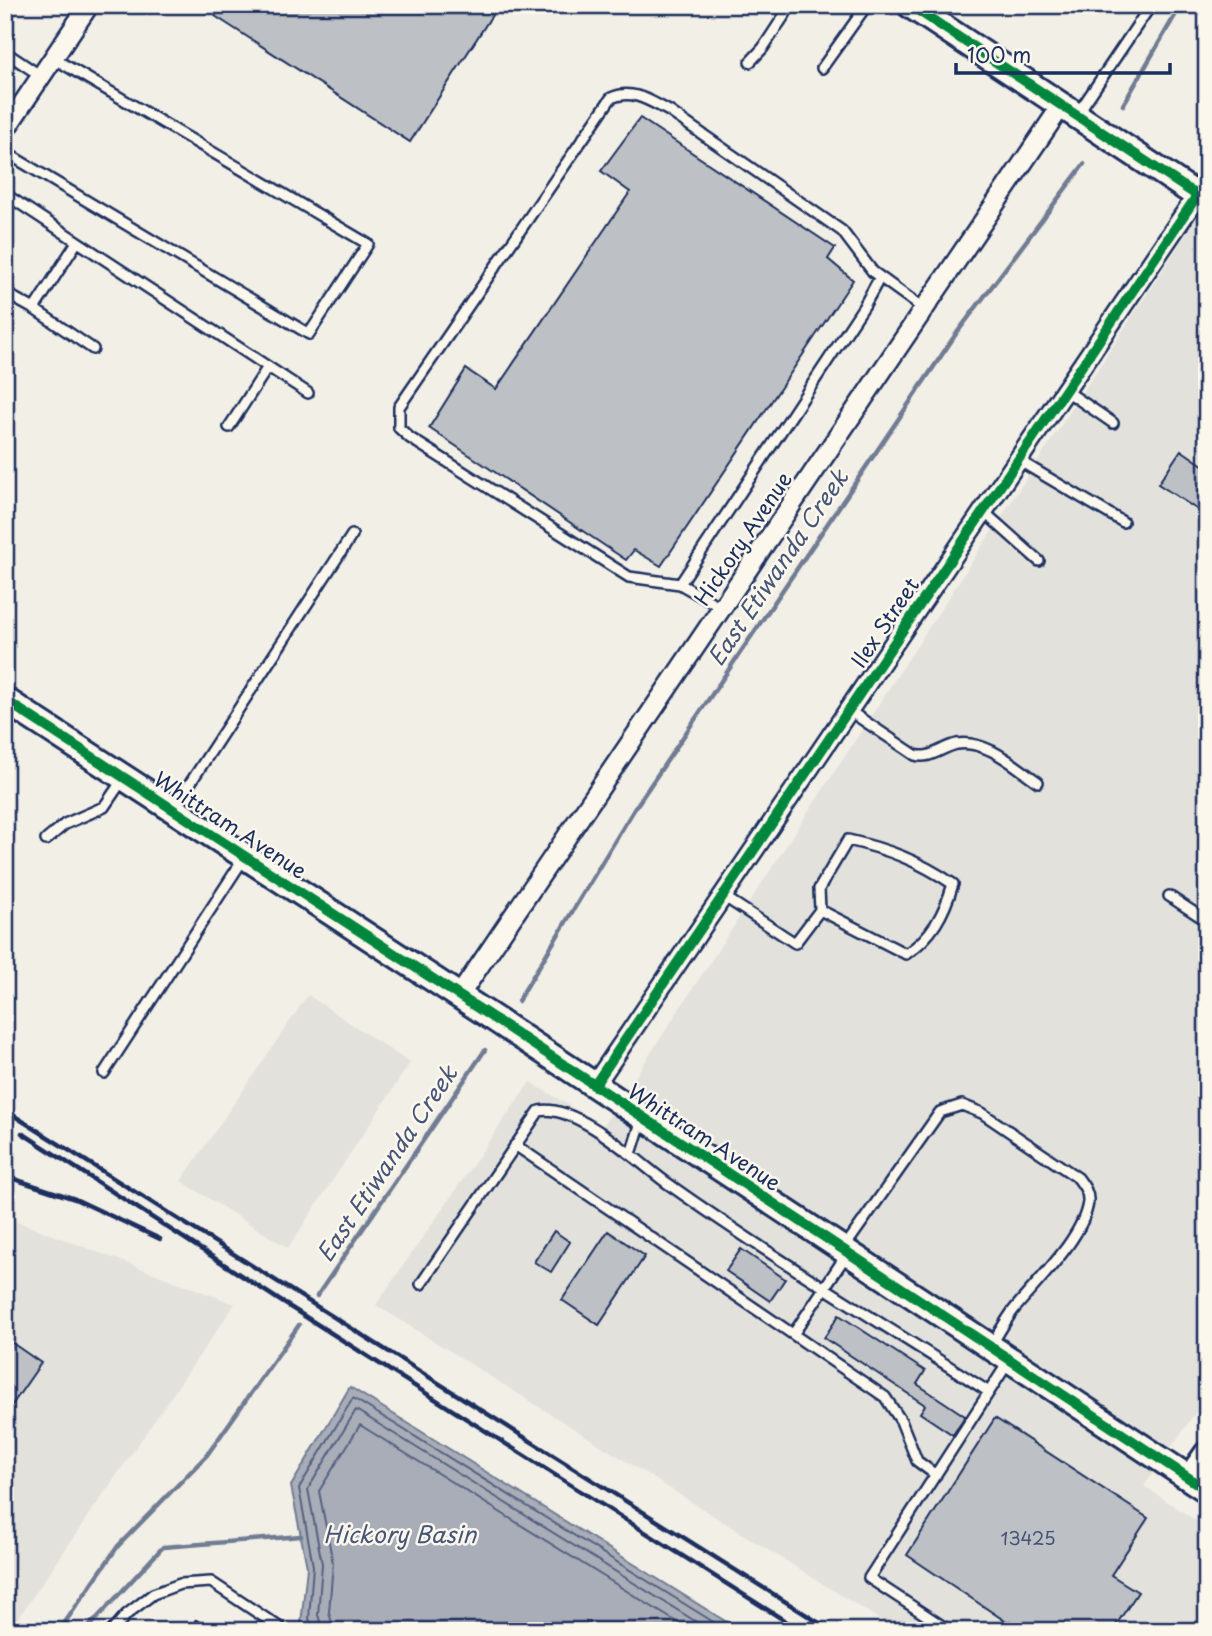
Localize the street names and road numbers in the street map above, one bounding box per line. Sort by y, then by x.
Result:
street label: Hickory Avenue [685,465,799,611]
street label: Ilex Street [842,570,926,674]
street label: Whittram Avenue [148,762,314,886]
street label: Whittram Avenue [622,1074,788,1198]

